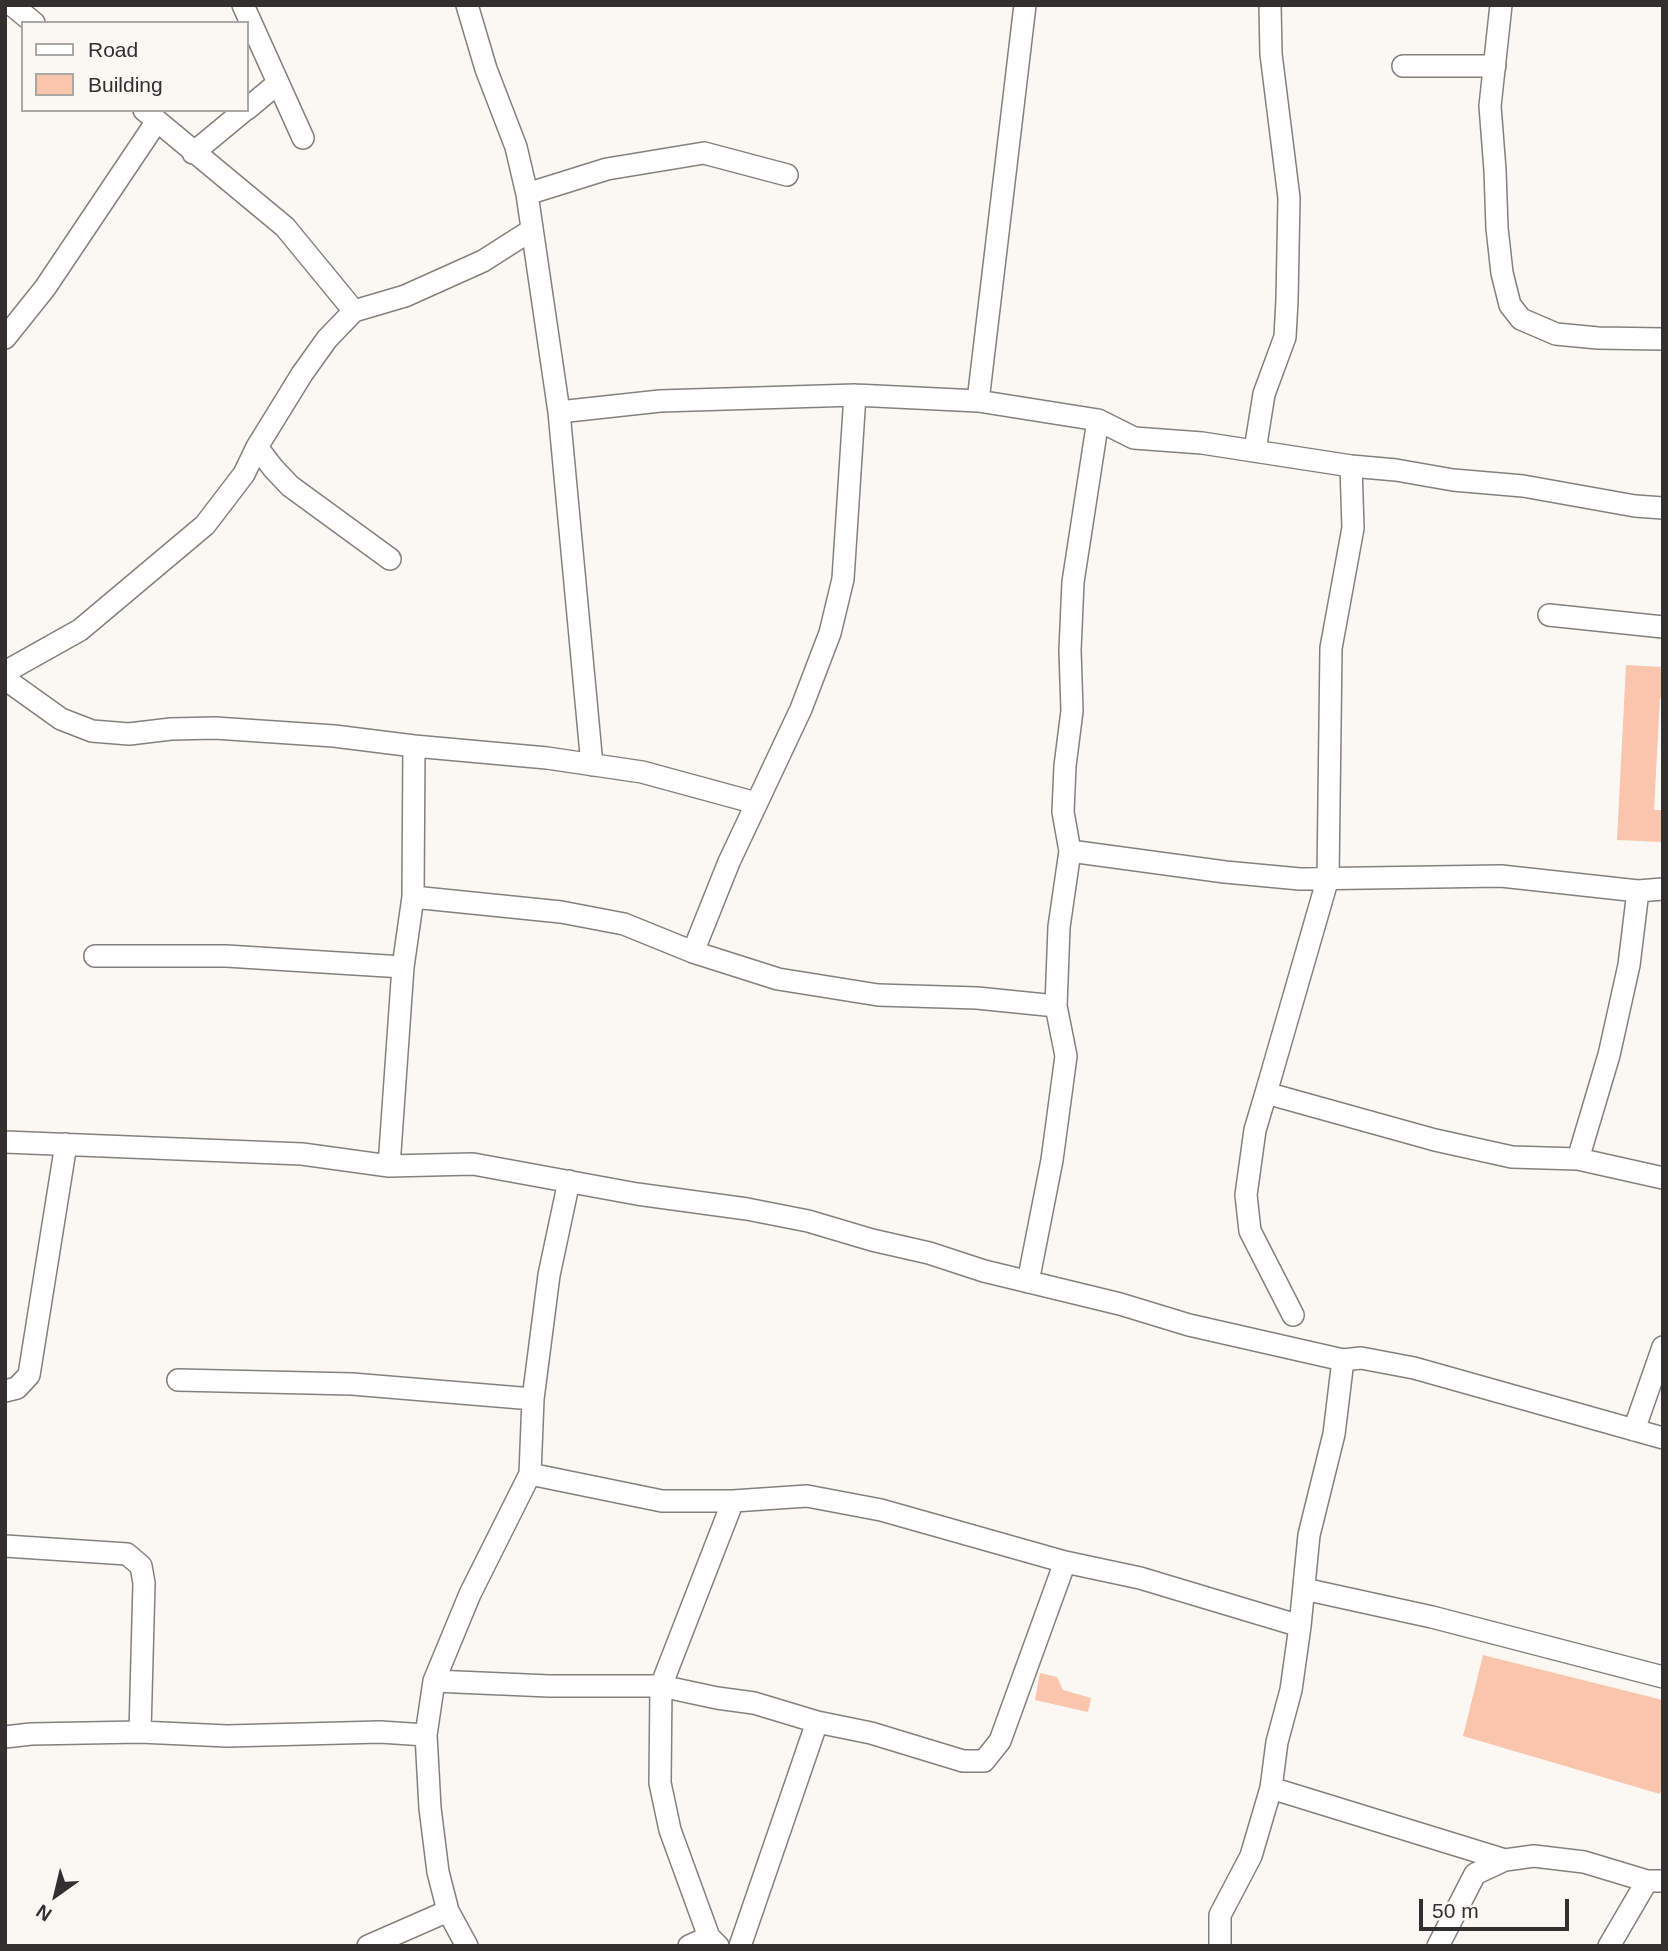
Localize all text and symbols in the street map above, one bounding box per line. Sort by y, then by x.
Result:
legend [21,21,248,112]
text: Road [88,38,138,61]
text: Building [88,73,163,96]
north arrow [21,1860,91,1930]
scale bar [1423,1884,1574,1928]
text: 50 m [1432,1899,1479,1922]
text: N [32,1900,56,1925]

